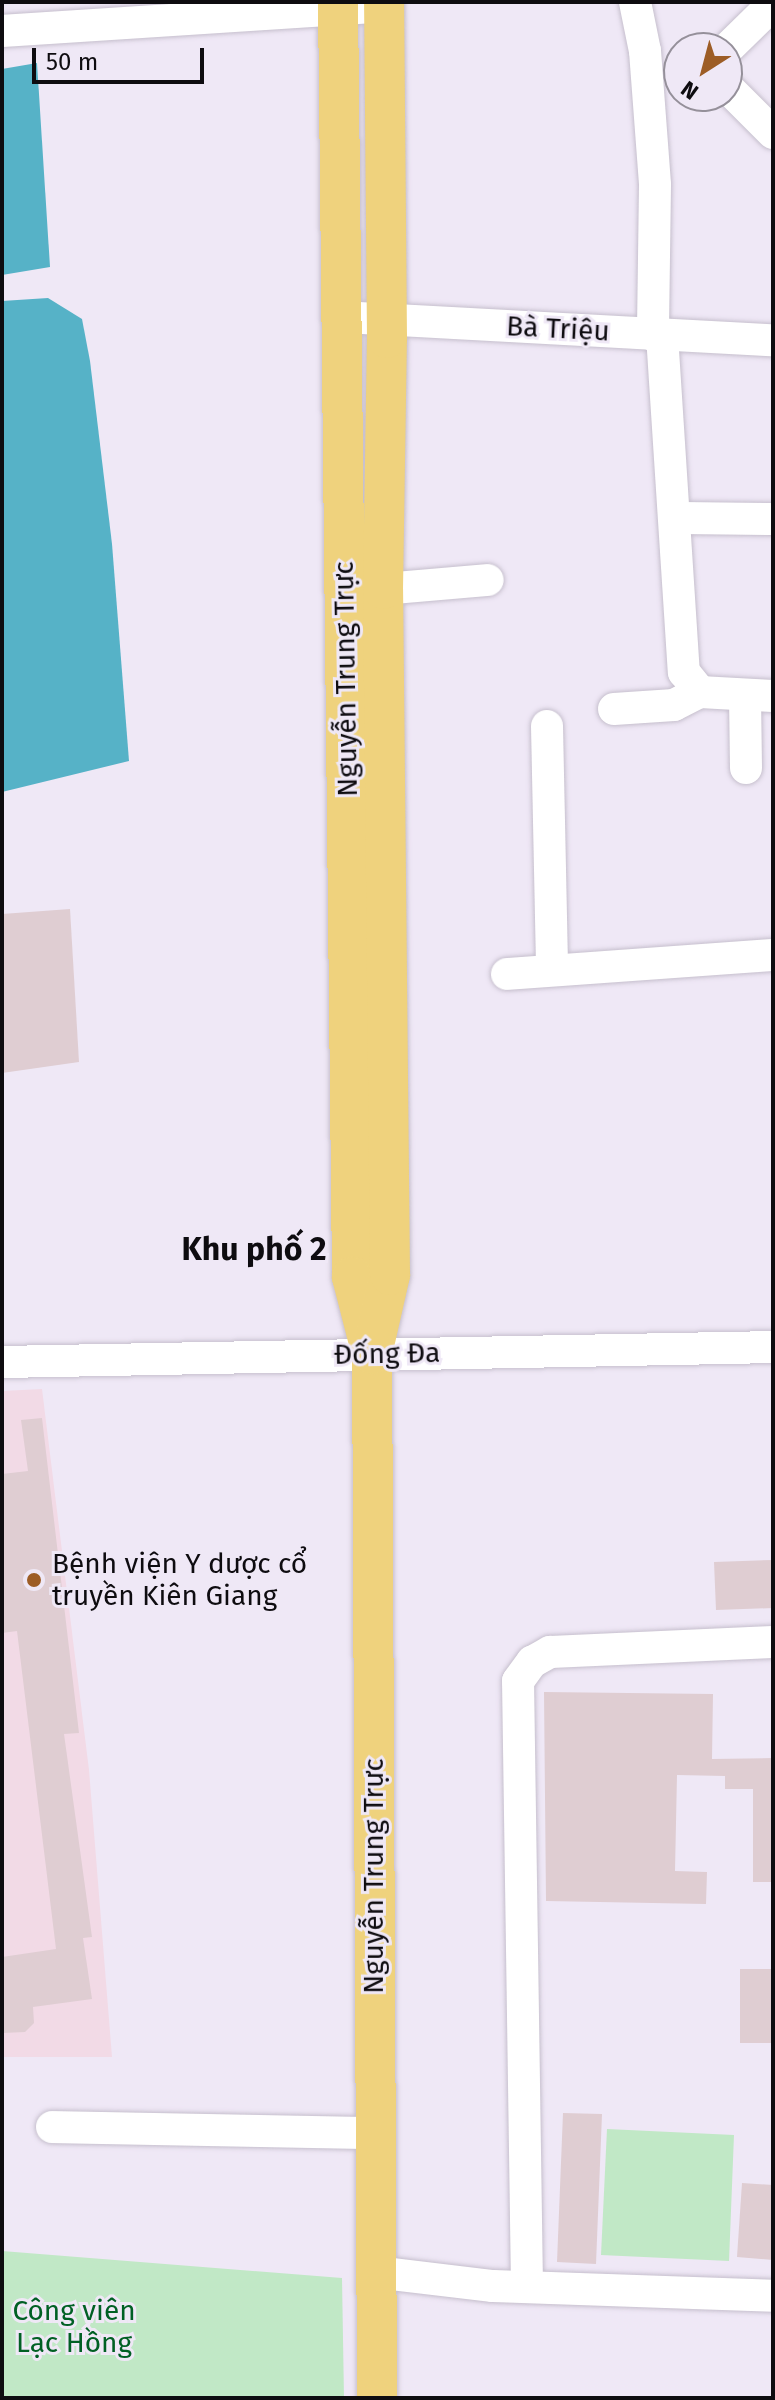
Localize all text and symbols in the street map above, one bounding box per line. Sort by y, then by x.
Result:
scale bar [36,32,208,82]
north arrow [663,32,743,112]
text: 50 m [46,48,98,76]
text: N [676,75,704,105]
street label: Bà Triệu [505,310,611,348]
street label: Nguyễn Trung Trực [327,561,365,797]
district label: Khu phố 2 [182,1230,326,1268]
street label: Đống Đa [334,1336,440,1372]
place label: Bệnh viện Y dược cổ truyền Kiên Giang [52,1547,307,1613]
marker: Bệnh viện Y dược cổ truyền Kiên Giang [23,1569,45,1591]
street label: Nguyễn Trung Trực [357,1758,391,1994]
park label: Công viên Lạc Hồng [12,2294,136,2360]

